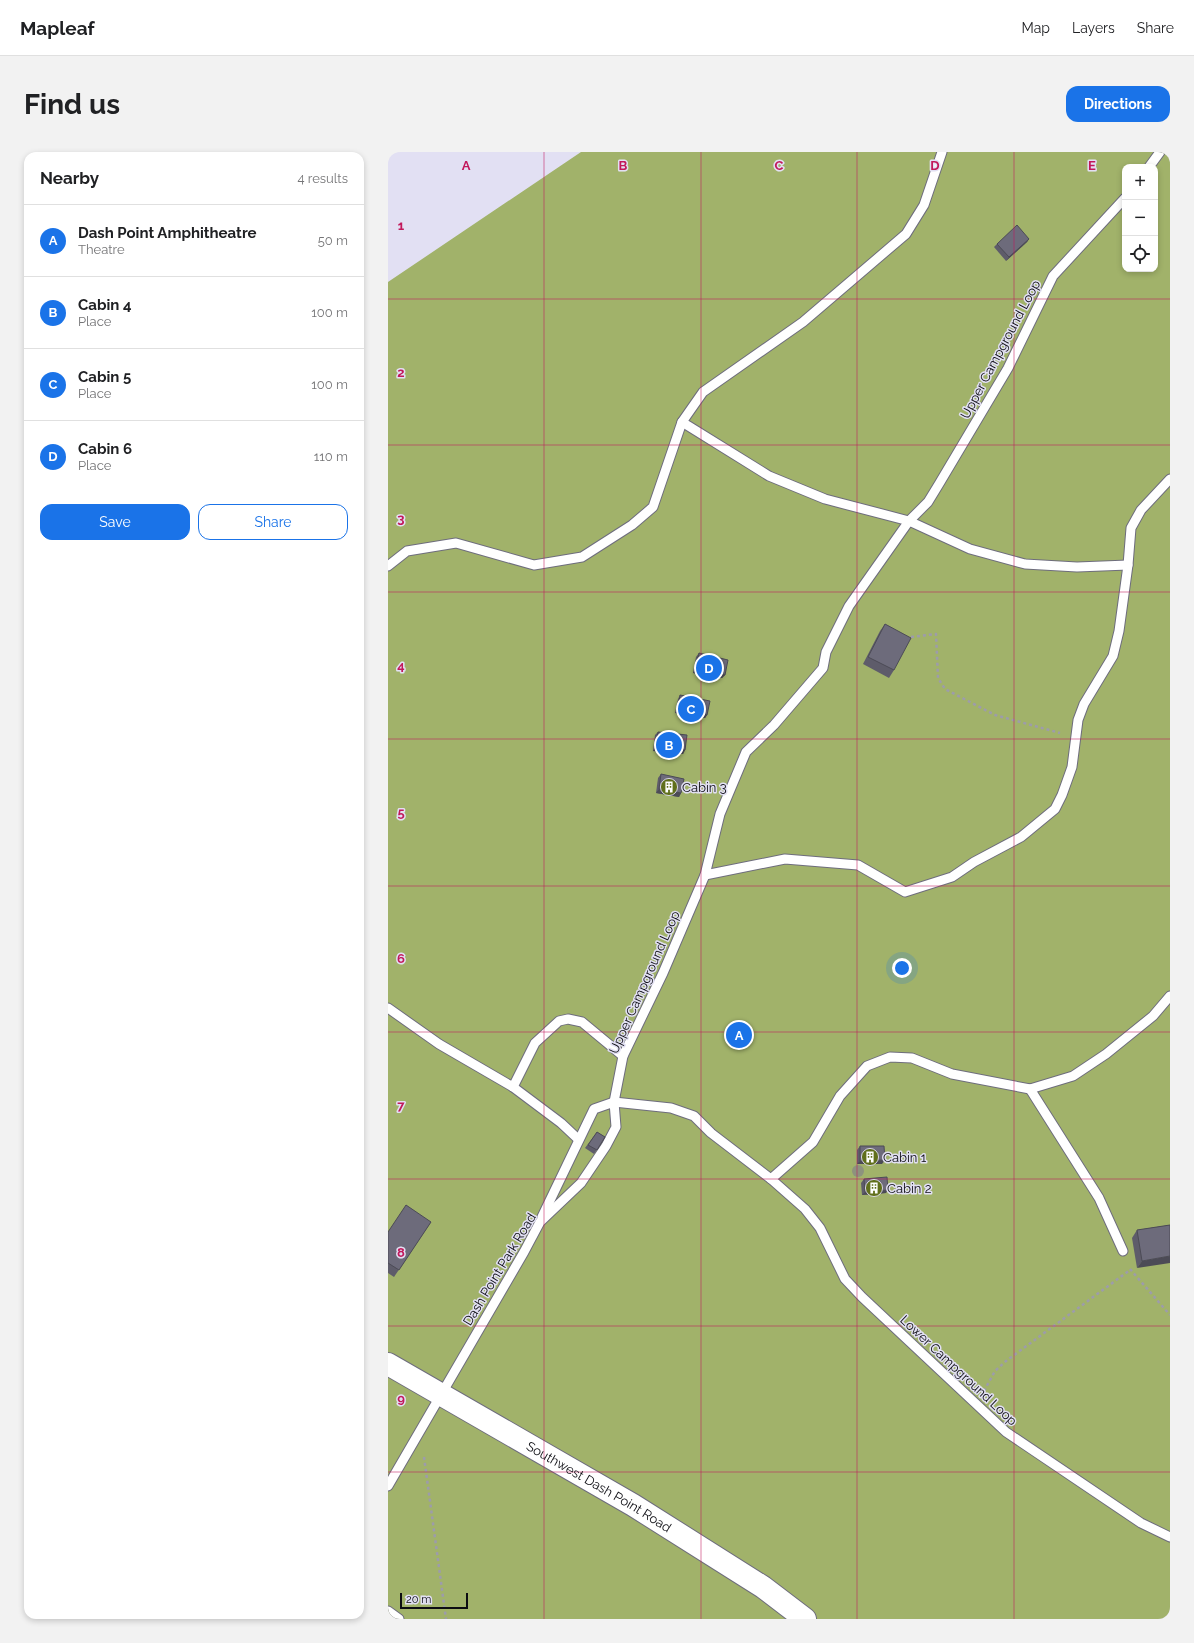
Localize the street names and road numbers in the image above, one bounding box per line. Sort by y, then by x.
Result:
street label: Upper Campground Loop [958,277,1043,421]
street label: Upper Campground Loop [606,908,683,1056]
street label: Dash Point Park Road [460,1210,539,1328]
street label: Lower Campground Loop [897,1312,1020,1428]
street label: Southwest Dash Point Road [524,1438,674,1535]

